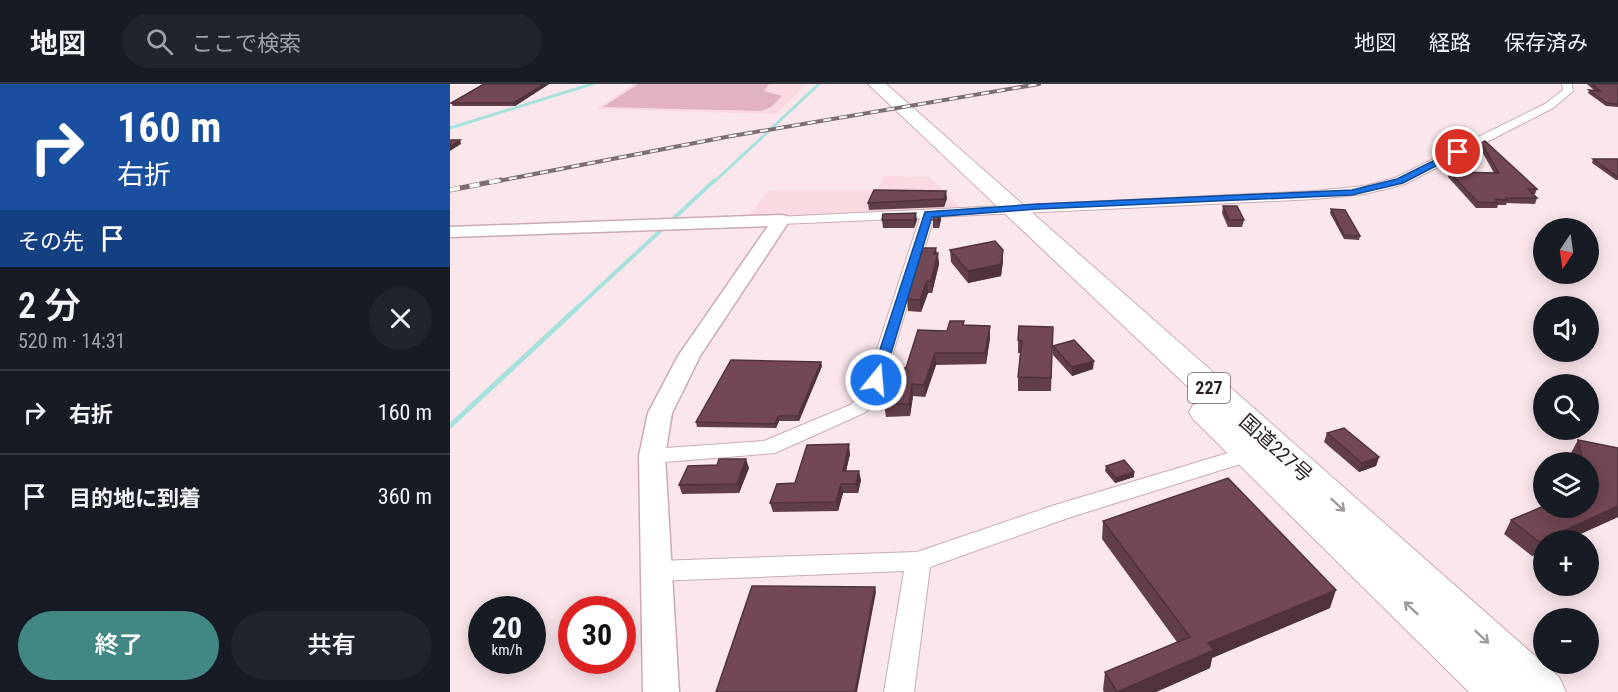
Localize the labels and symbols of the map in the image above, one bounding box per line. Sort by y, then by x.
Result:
pin [1432,126,1483,177]
north arrow [1533,218,1599,284]
position arrow [844,348,908,412]
road number: 227 [1188,373,1230,403]
street label: 国道227号 [1235,409,1317,487]
one-way arrow [1330,498,1345,512]
speed limit sign: 30 [558,596,636,674]
one-way arrow [1404,601,1419,616]
one-way arrow [1474,630,1489,644]

